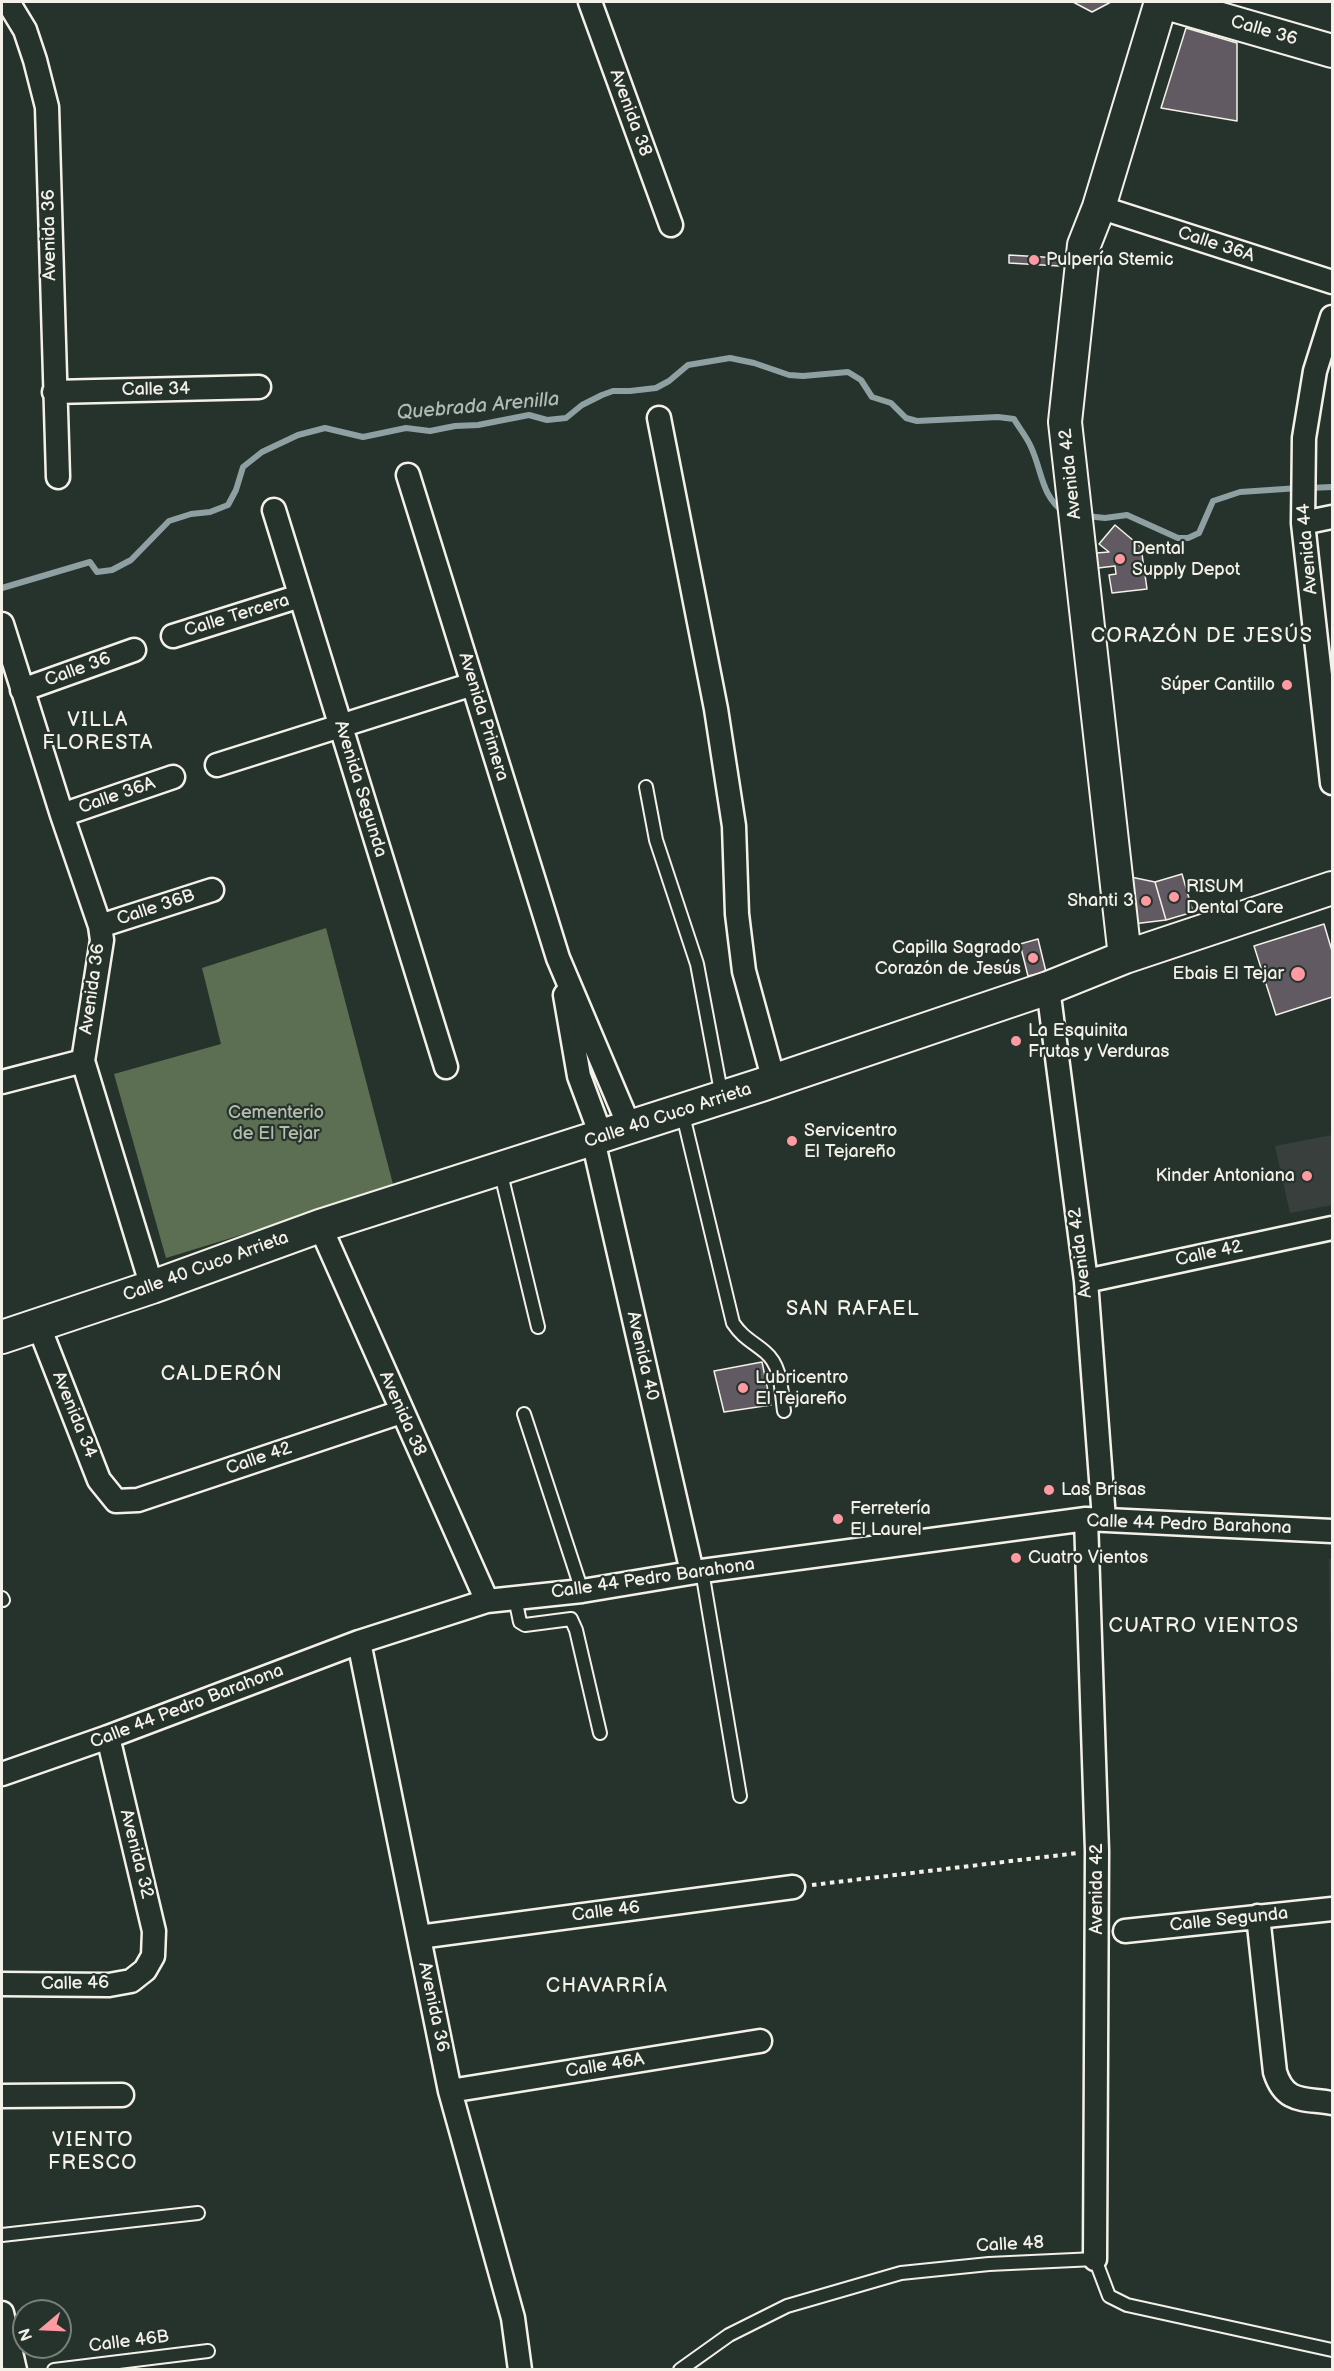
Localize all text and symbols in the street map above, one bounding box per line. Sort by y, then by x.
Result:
street label: Calle 36 [1228,11,1300,51]
street label: Avenida 38 [604,67,656,159]
street label: Avenida 36 [38,189,62,281]
street label: Calle 36A [1175,222,1257,268]
place label: Pulpería Stemic [1046,249,1174,271]
marker: Pulpería Stemic [1027,253,1041,267]
street label: Calle 34 [122,379,190,401]
water label: Quebrada Arenilla [396,388,560,426]
street label: Avenida 42 [1056,428,1086,520]
street label: Avenida 44 [1293,503,1323,595]
place label: Dental Supply Depot [1132,538,1240,580]
marker: Dental Supply Depot [1113,552,1127,566]
street label: Calle Tercera [182,590,292,642]
district label: CORAZÓN DE JESÚS [1091,625,1313,649]
street label: Calle 36 [42,648,114,692]
street label: Avenida Primera [453,650,513,784]
place label: Súper Cantillo [1161,674,1275,696]
marker: Súper Cantillo [1280,678,1294,692]
district label: VILLA FLORESTA [42,709,154,756]
street label: Avenida Segunda [329,718,391,860]
street label: Calle 36A [76,773,158,819]
place label: RISUM Dental Care [1186,876,1284,918]
street label: Calle 36B [114,885,198,931]
place label: Shanti 3 [1067,890,1134,912]
marker: RISUM Dental Care [1167,890,1181,904]
marker: Shanti 3 [1139,894,1153,908]
place label: Capilla Sagrado Corazón de Jesús [875,937,1021,980]
street label: Avenida 36 [76,942,110,1036]
marker: Capilla Sagrado Corazón de Jesús [1026,951,1040,965]
place label: Ebais El Tejar [1173,963,1284,985]
marker: Ebais El Tejar [1289,965,1307,983]
place label: La Esquinita Frutas y Verduras [1028,1020,1169,1062]
marker: La Esquinita Frutas y Verduras [1009,1034,1023,1048]
street label: Calle 40 Cuco Arrieta [582,1079,754,1153]
park label: Cementerio de El Tejar [228,1102,324,1144]
place label: Servicentro El Tejareño [804,1120,897,1162]
marker: Servicentro El Tejareño [785,1134,799,1148]
place label: Kinder Antoniana [1155,1165,1295,1187]
marker: Kinder Antoniana [1300,1169,1314,1183]
street label: Avenida 42 [1065,1207,1097,1299]
street label: Calle 40 Cuco Arrieta [120,1227,292,1307]
street label: Calle 42 [1173,1236,1245,1272]
district label: SAN RAFAEL [786,1298,920,1322]
street label: Avenida 40 [621,1309,663,1403]
district label: CALDERÓN [161,1363,283,1387]
place label: Lubricentro El Tejareño [755,1367,849,1410]
street label: Avenida 38 [374,1368,430,1460]
street label: Avenida 34 [47,1369,101,1461]
marker: Lubricentro El Tejareño [736,1381,750,1395]
street label: Calle 42 [223,1438,295,1480]
place label: Las Brisas [1061,1479,1146,1501]
marker: Las Brisas [1042,1483,1056,1497]
place label: Ferretería El Laurel [850,1498,931,1540]
street label: Calle 44 Pedro Barahona [1086,1511,1292,1539]
marker: Ferretería El Laurel [831,1512,845,1526]
place label: Cuatro Vientos [1028,1547,1148,1569]
marker: Cuatro Vientos [1009,1551,1023,1565]
street label: Calle 44 Pedro Barahona [550,1554,756,1604]
district label: CUATRO VIENTOS [1108,1615,1300,1639]
street label: Calle 44 Pedro Barahona [87,1660,287,1754]
street label: Avenida 32 [115,1807,157,1901]
street label: Avenida 42 [1086,1844,1108,1934]
street label: Calle 46 [571,1897,641,1927]
street label: Calle Segunda [1169,1903,1289,1937]
street label: Avenida 36 [413,1960,453,2054]
street label: Calle 46 [41,1973,109,1995]
district label: CHAVARRÍA [546,1975,668,1999]
street label: Calle 46A [564,2049,646,2083]
district label: VIENTO FRESCO [48,2129,138,2176]
street label: Calle 48 [976,2232,1044,2258]
north arrow [12,2299,72,2359]
text: N [15,2326,37,2343]
street label: Calle 46B [88,2326,170,2358]

